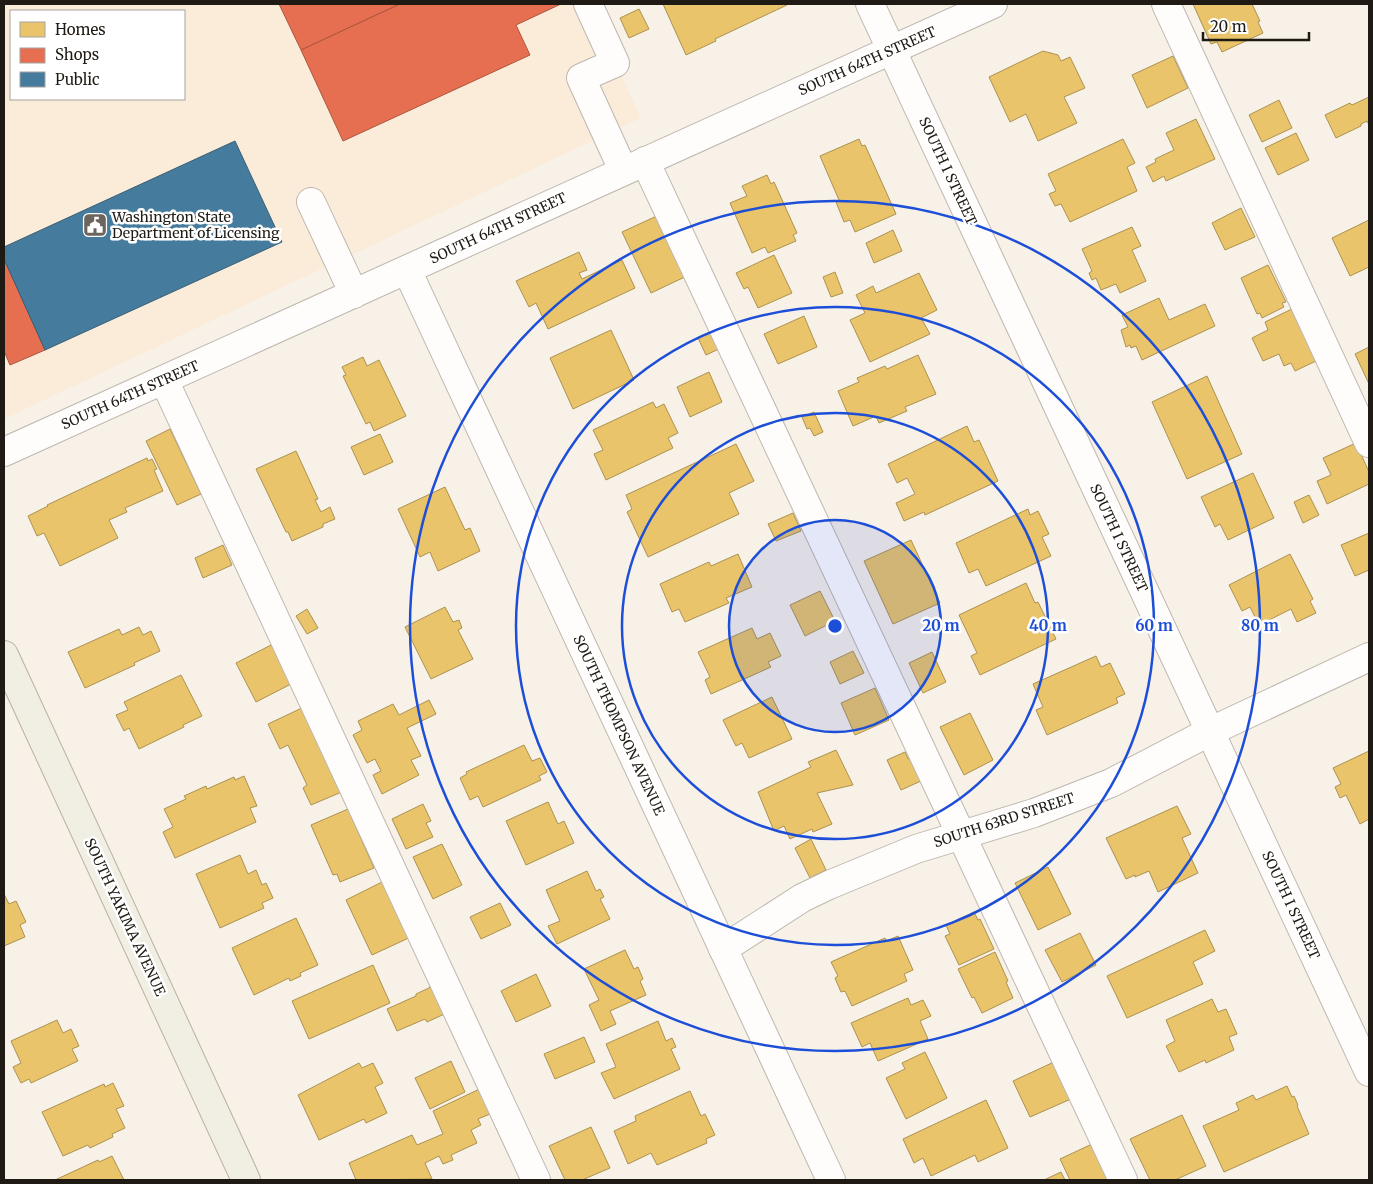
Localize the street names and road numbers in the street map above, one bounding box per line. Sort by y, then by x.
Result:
street label: SOUTH 64TH STREET [795,22,939,100]
street label: SOUTH I STREET [915,114,981,228]
street label: SOUTH 64TH STREET [427,188,570,268]
street label: SOUTH 64TH STREET [58,356,202,434]
street label: SOUTH I STREET [1086,481,1152,595]
street label: SOUTH THOMPSON AVENUE [569,632,669,818]
street label: SOUTH 63RD STREET [931,789,1077,851]
street label: SOUTH YAKIMA AVENUE [81,835,170,999]
street label: SOUTH I STREET [1258,848,1324,962]

